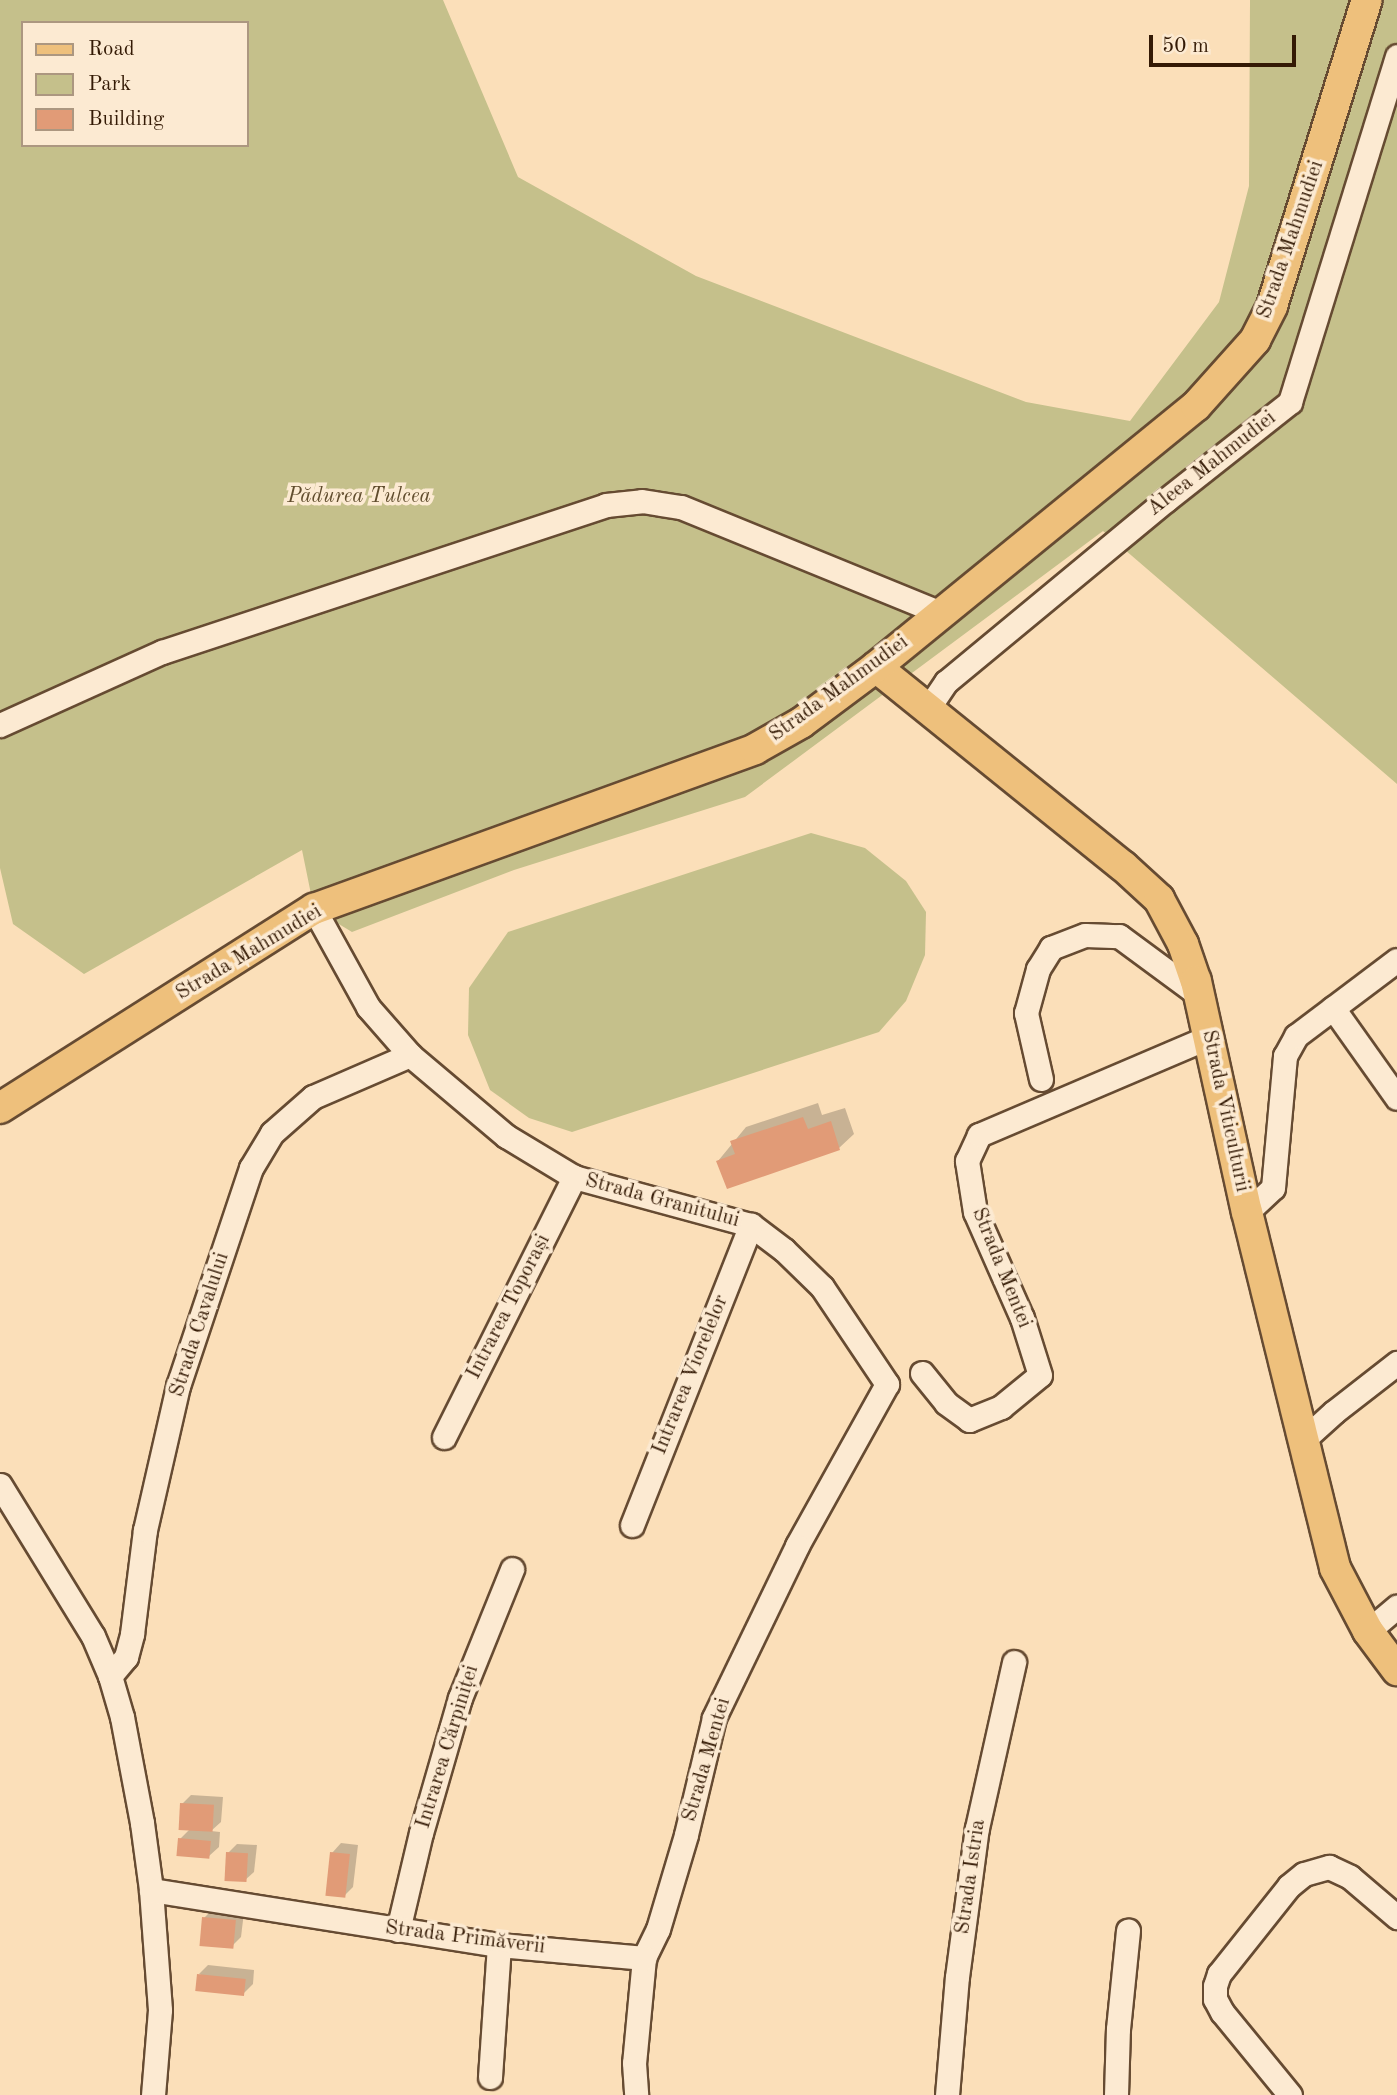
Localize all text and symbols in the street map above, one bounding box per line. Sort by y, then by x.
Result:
legend [21,21,248,147]
scale bar [1152,21,1299,65]
text: 50 m [1162,36,1209,57]
text: Road [88,39,135,60]
text: Park [88,74,131,95]
text: Building [88,109,164,130]
street label: Strada Mahmudiei [1252,158,1330,322]
street label: Aleea Mahmudiei [1143,406,1281,522]
park label: Pădurea Tulcea [287,484,431,510]
street label: Strada Mahmudiei [765,630,913,748]
street label: Strada Mahmudiei [171,899,327,1007]
street label: Strada Viticulturii [1196,1028,1254,1194]
street label: Strada Granitului [582,1168,742,1234]
street label: Strada Mentei [965,1204,1037,1332]
street label: Intrarea Toporași [462,1230,556,1384]
street label: Strada Cavalului [165,1249,235,1401]
street label: Intrarea Viorelelor [647,1291,735,1459]
street label: Intrarea Cărpiniței [411,1662,485,1832]
street label: Strada Mentei [677,1695,737,1825]
street label: Strada Istria [950,1818,992,1936]
street label: Strada Primăverii [383,1916,547,1960]

